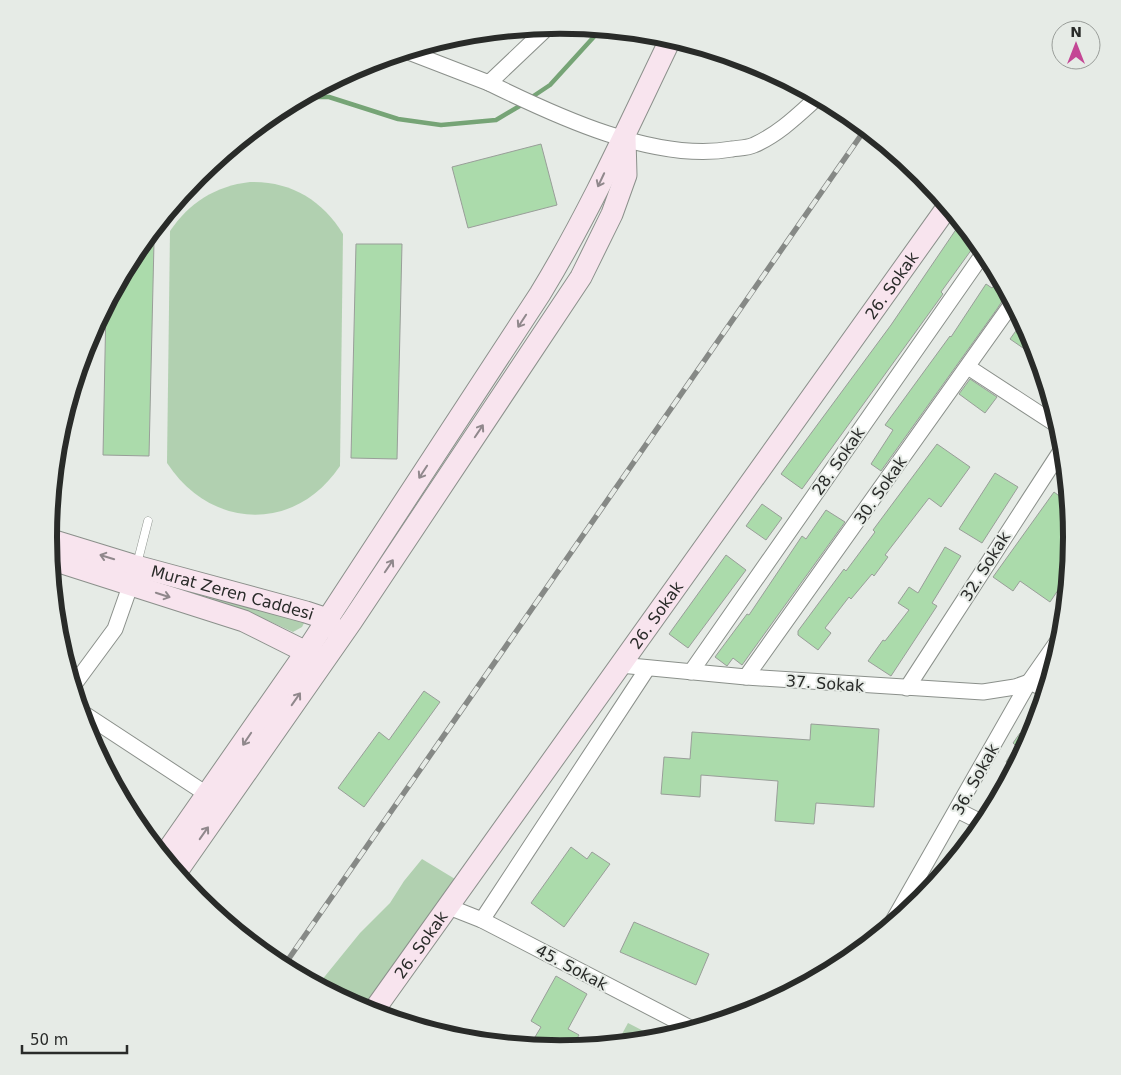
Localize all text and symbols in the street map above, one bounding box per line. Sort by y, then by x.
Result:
north arrow [1051,20,1101,70]
text: N [1070,24,1082,40]
one-way arrow [596,172,606,187]
street label: 26. Sokak [861,248,923,323]
one-way arrow [517,314,527,328]
street label: 28. Sokak [808,423,869,499]
one-way arrow [474,424,484,438]
street label: 30. Sokak [850,452,911,528]
one-way arrow [418,465,429,479]
street label: 32. Sokak [957,527,1015,605]
one-way arrow [99,552,115,561]
one-way arrow [384,559,394,573]
street label: Murat Zeren Caddesi [149,562,316,624]
street label: 26. Sokak [626,577,687,653]
one-way arrow [155,591,171,601]
street label: 37. Sokak [785,671,866,696]
one-way arrow [291,693,301,707]
one-way arrow [242,732,252,746]
street label: 36. Sokak [948,740,1003,818]
one-way arrow [199,826,209,840]
street label: 26. Sokak [391,907,452,982]
street label: 45. Sokak [533,941,612,995]
scale bar [22,1022,128,1054]
text: 50 m [30,1031,68,1049]

